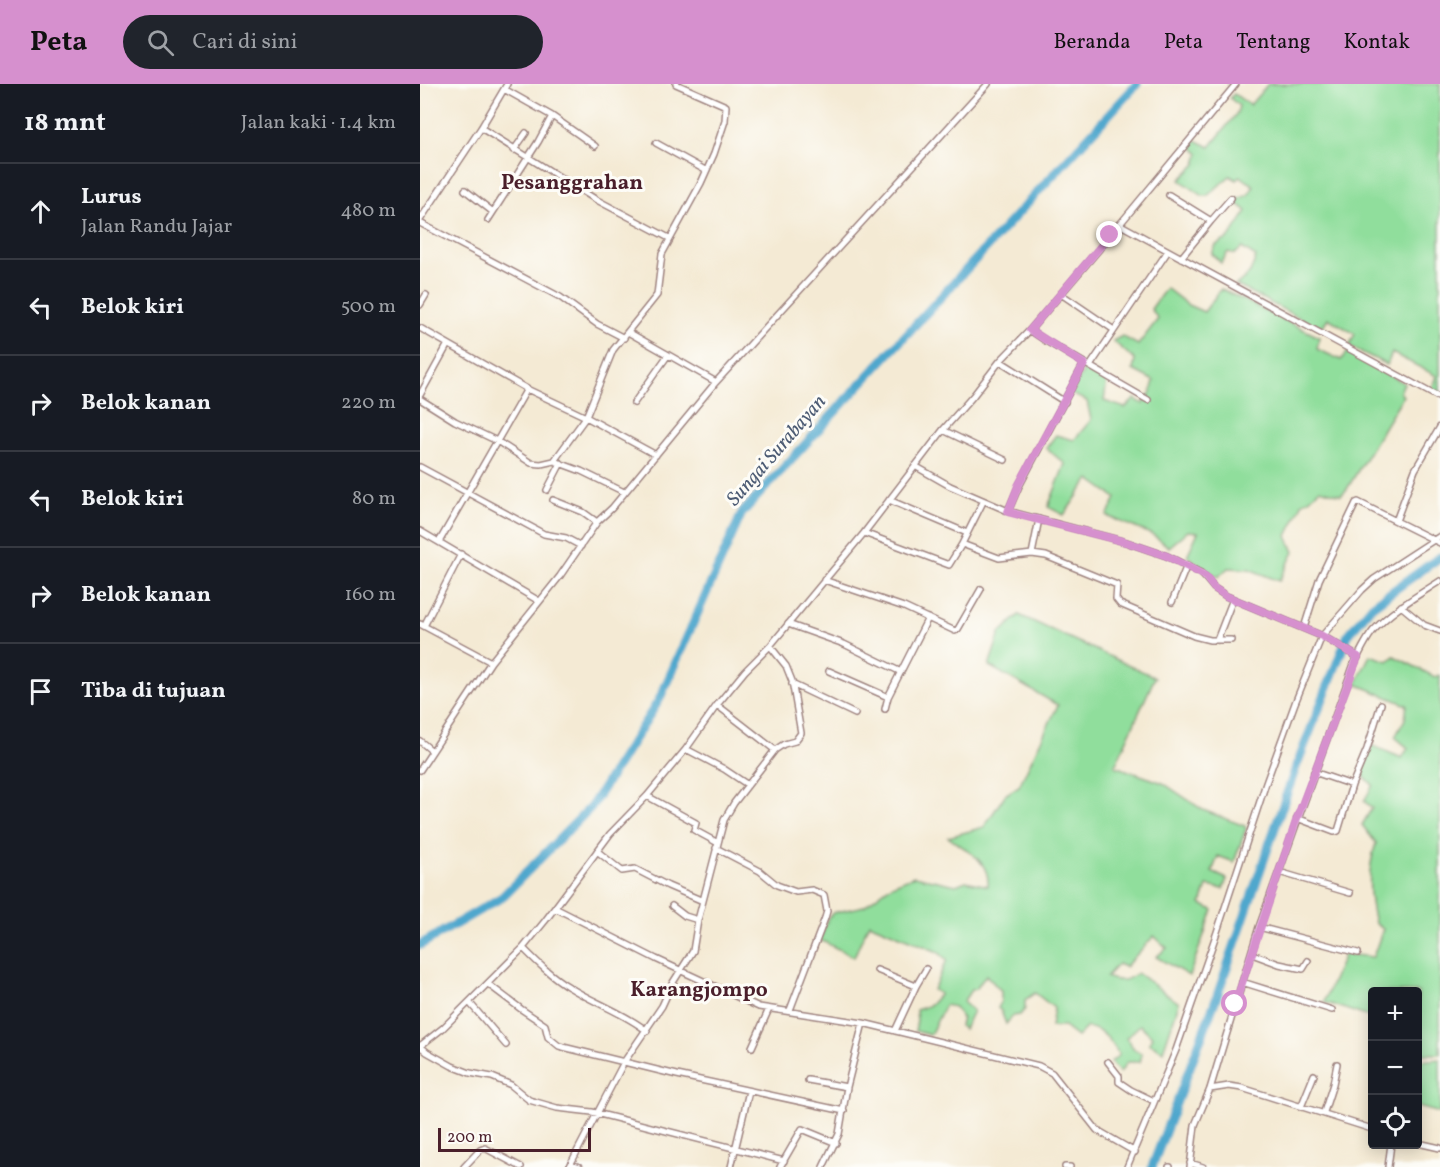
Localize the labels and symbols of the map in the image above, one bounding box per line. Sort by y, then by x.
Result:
district label: Pesanggrahan [501,169,643,198]
route end [1096,221,1122,247]
water label: Sungai Surabayan [721,389,833,513]
district label: Karangjompo [630,976,768,1005]
route start [1221,990,1247,1016]
scale bar [438,1125,591,1152]

